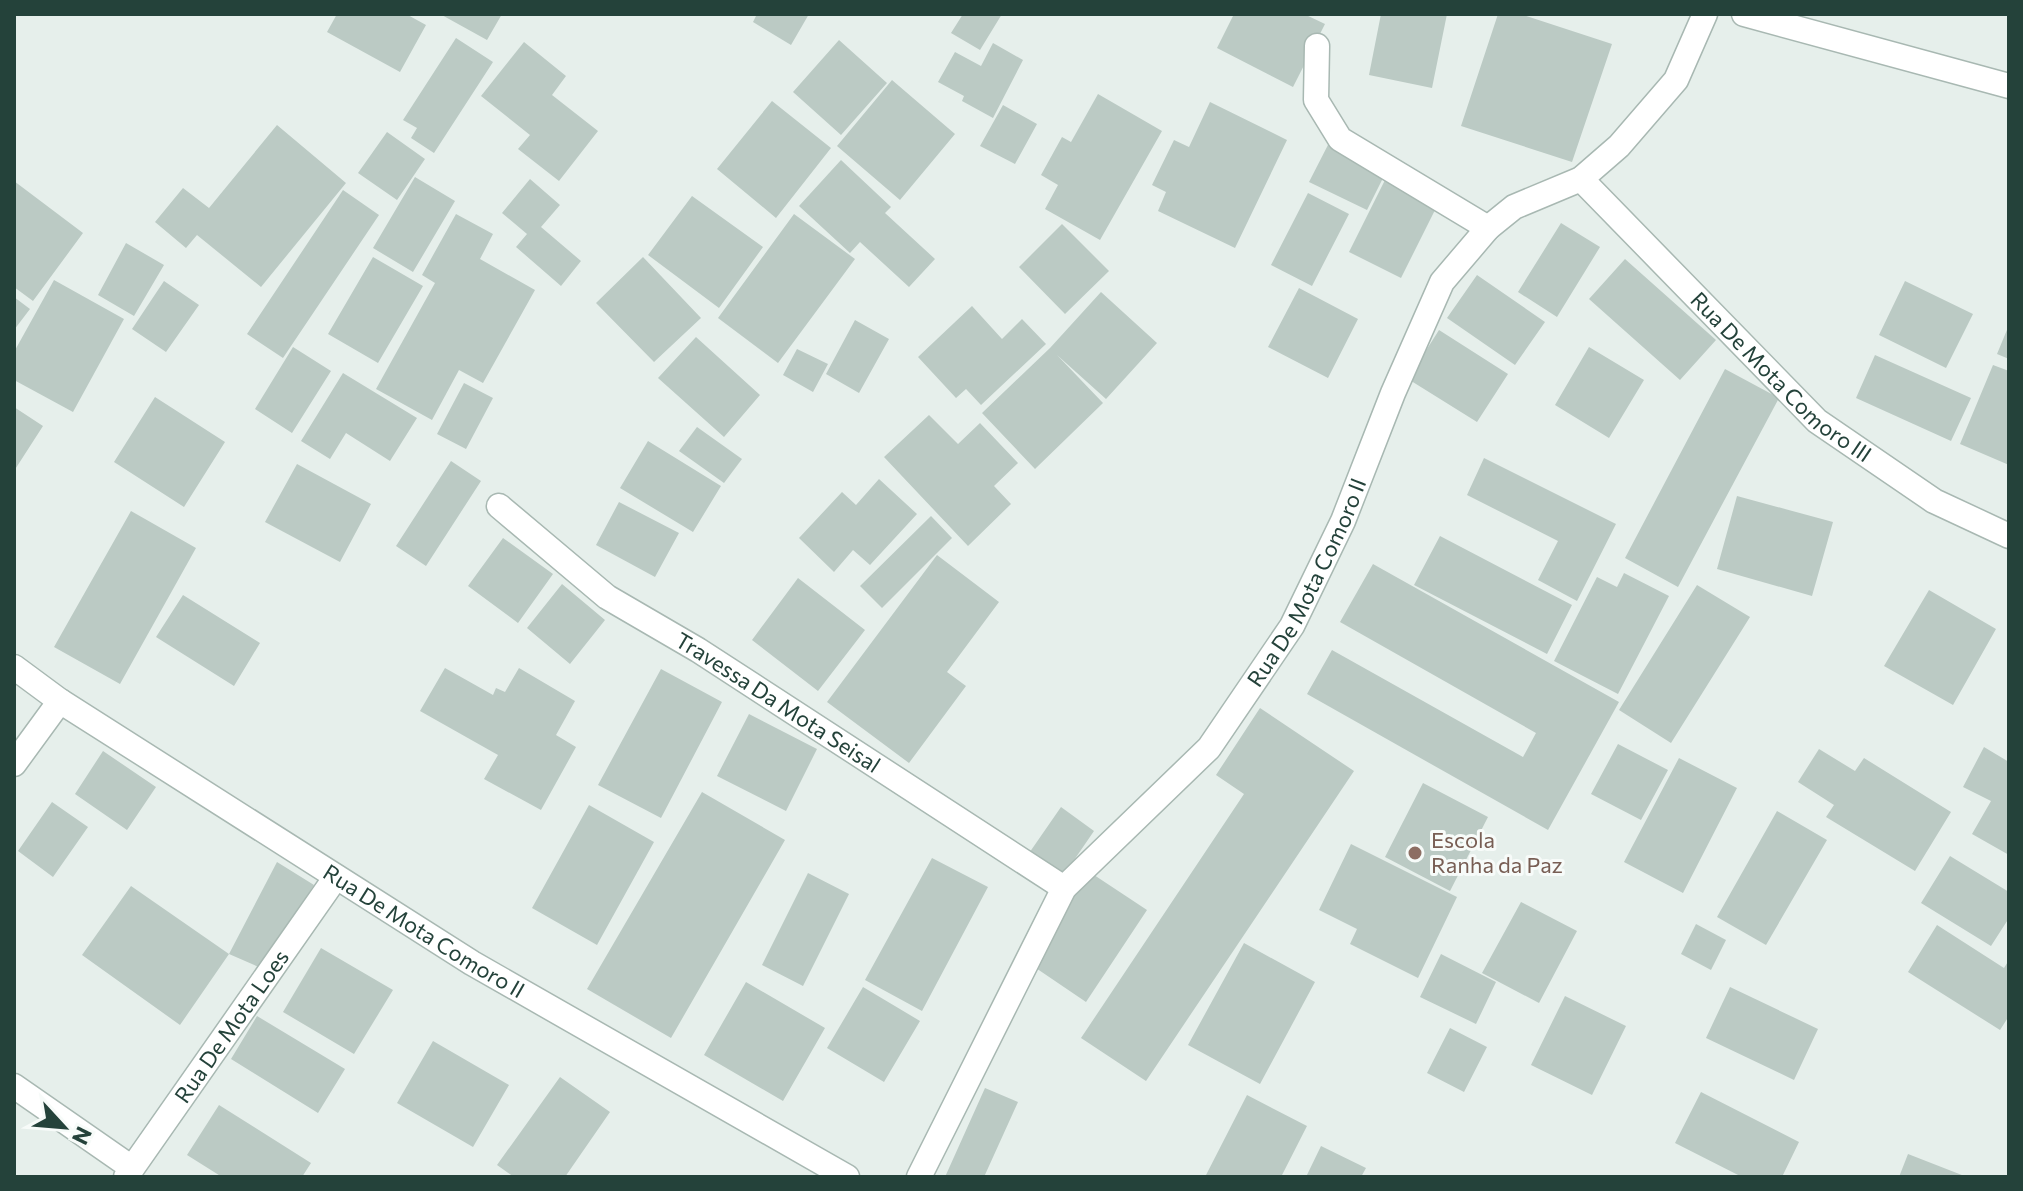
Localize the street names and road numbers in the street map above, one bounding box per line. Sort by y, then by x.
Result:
street label: Rua De Mota Comoro III [1685,286,1877,467]
street label: Rua De Mota Comoro II [1241,474,1371,692]
street label: Travessa Da Mota Seisal [671,626,886,778]
street label: Rua De Mota Comoro II [319,858,530,1003]
street label: Rua De Mota Loes [168,944,294,1108]

